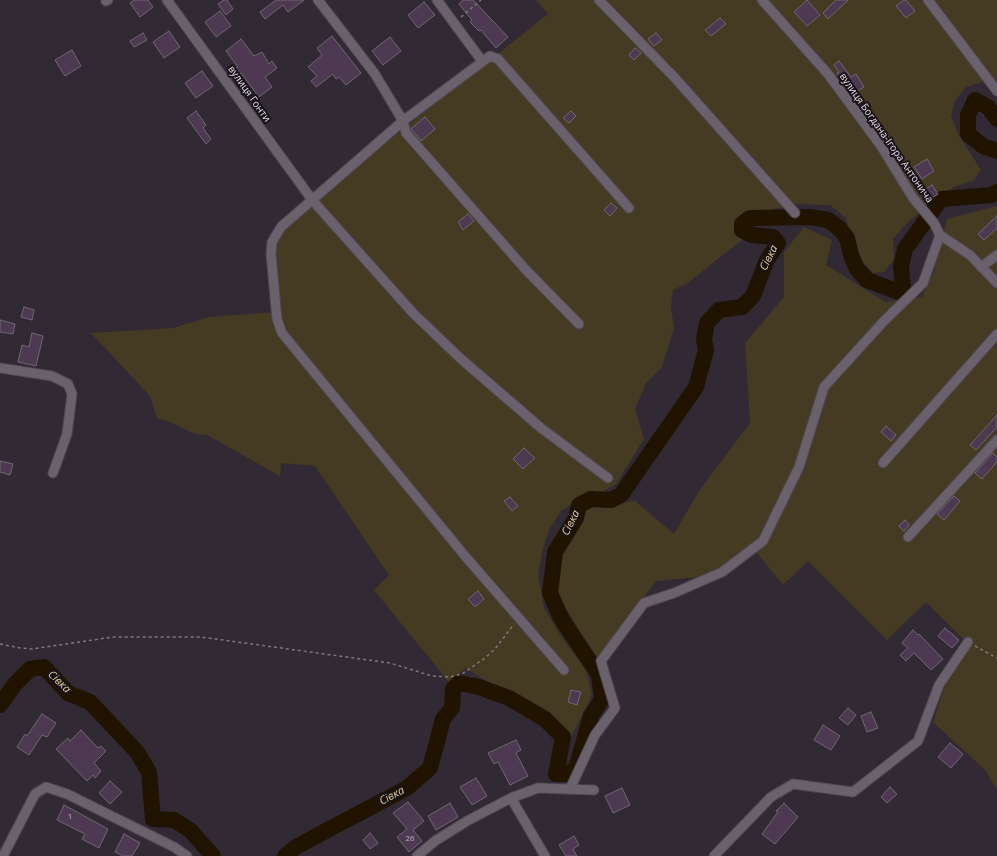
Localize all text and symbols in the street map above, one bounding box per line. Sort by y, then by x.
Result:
street label: вулиця Гонти [225,64,273,124]
street label: вулиця Богдана-Ігора Антонича [837,71,935,205]
water label: Сівка [757,243,781,273]
water label: Сівка [559,508,583,538]
water label: Сівка [45,668,73,696]
water label: Сівка [377,784,407,808]
house number: 1 [68,812,72,822]
house number: 26 [405,834,415,844]

